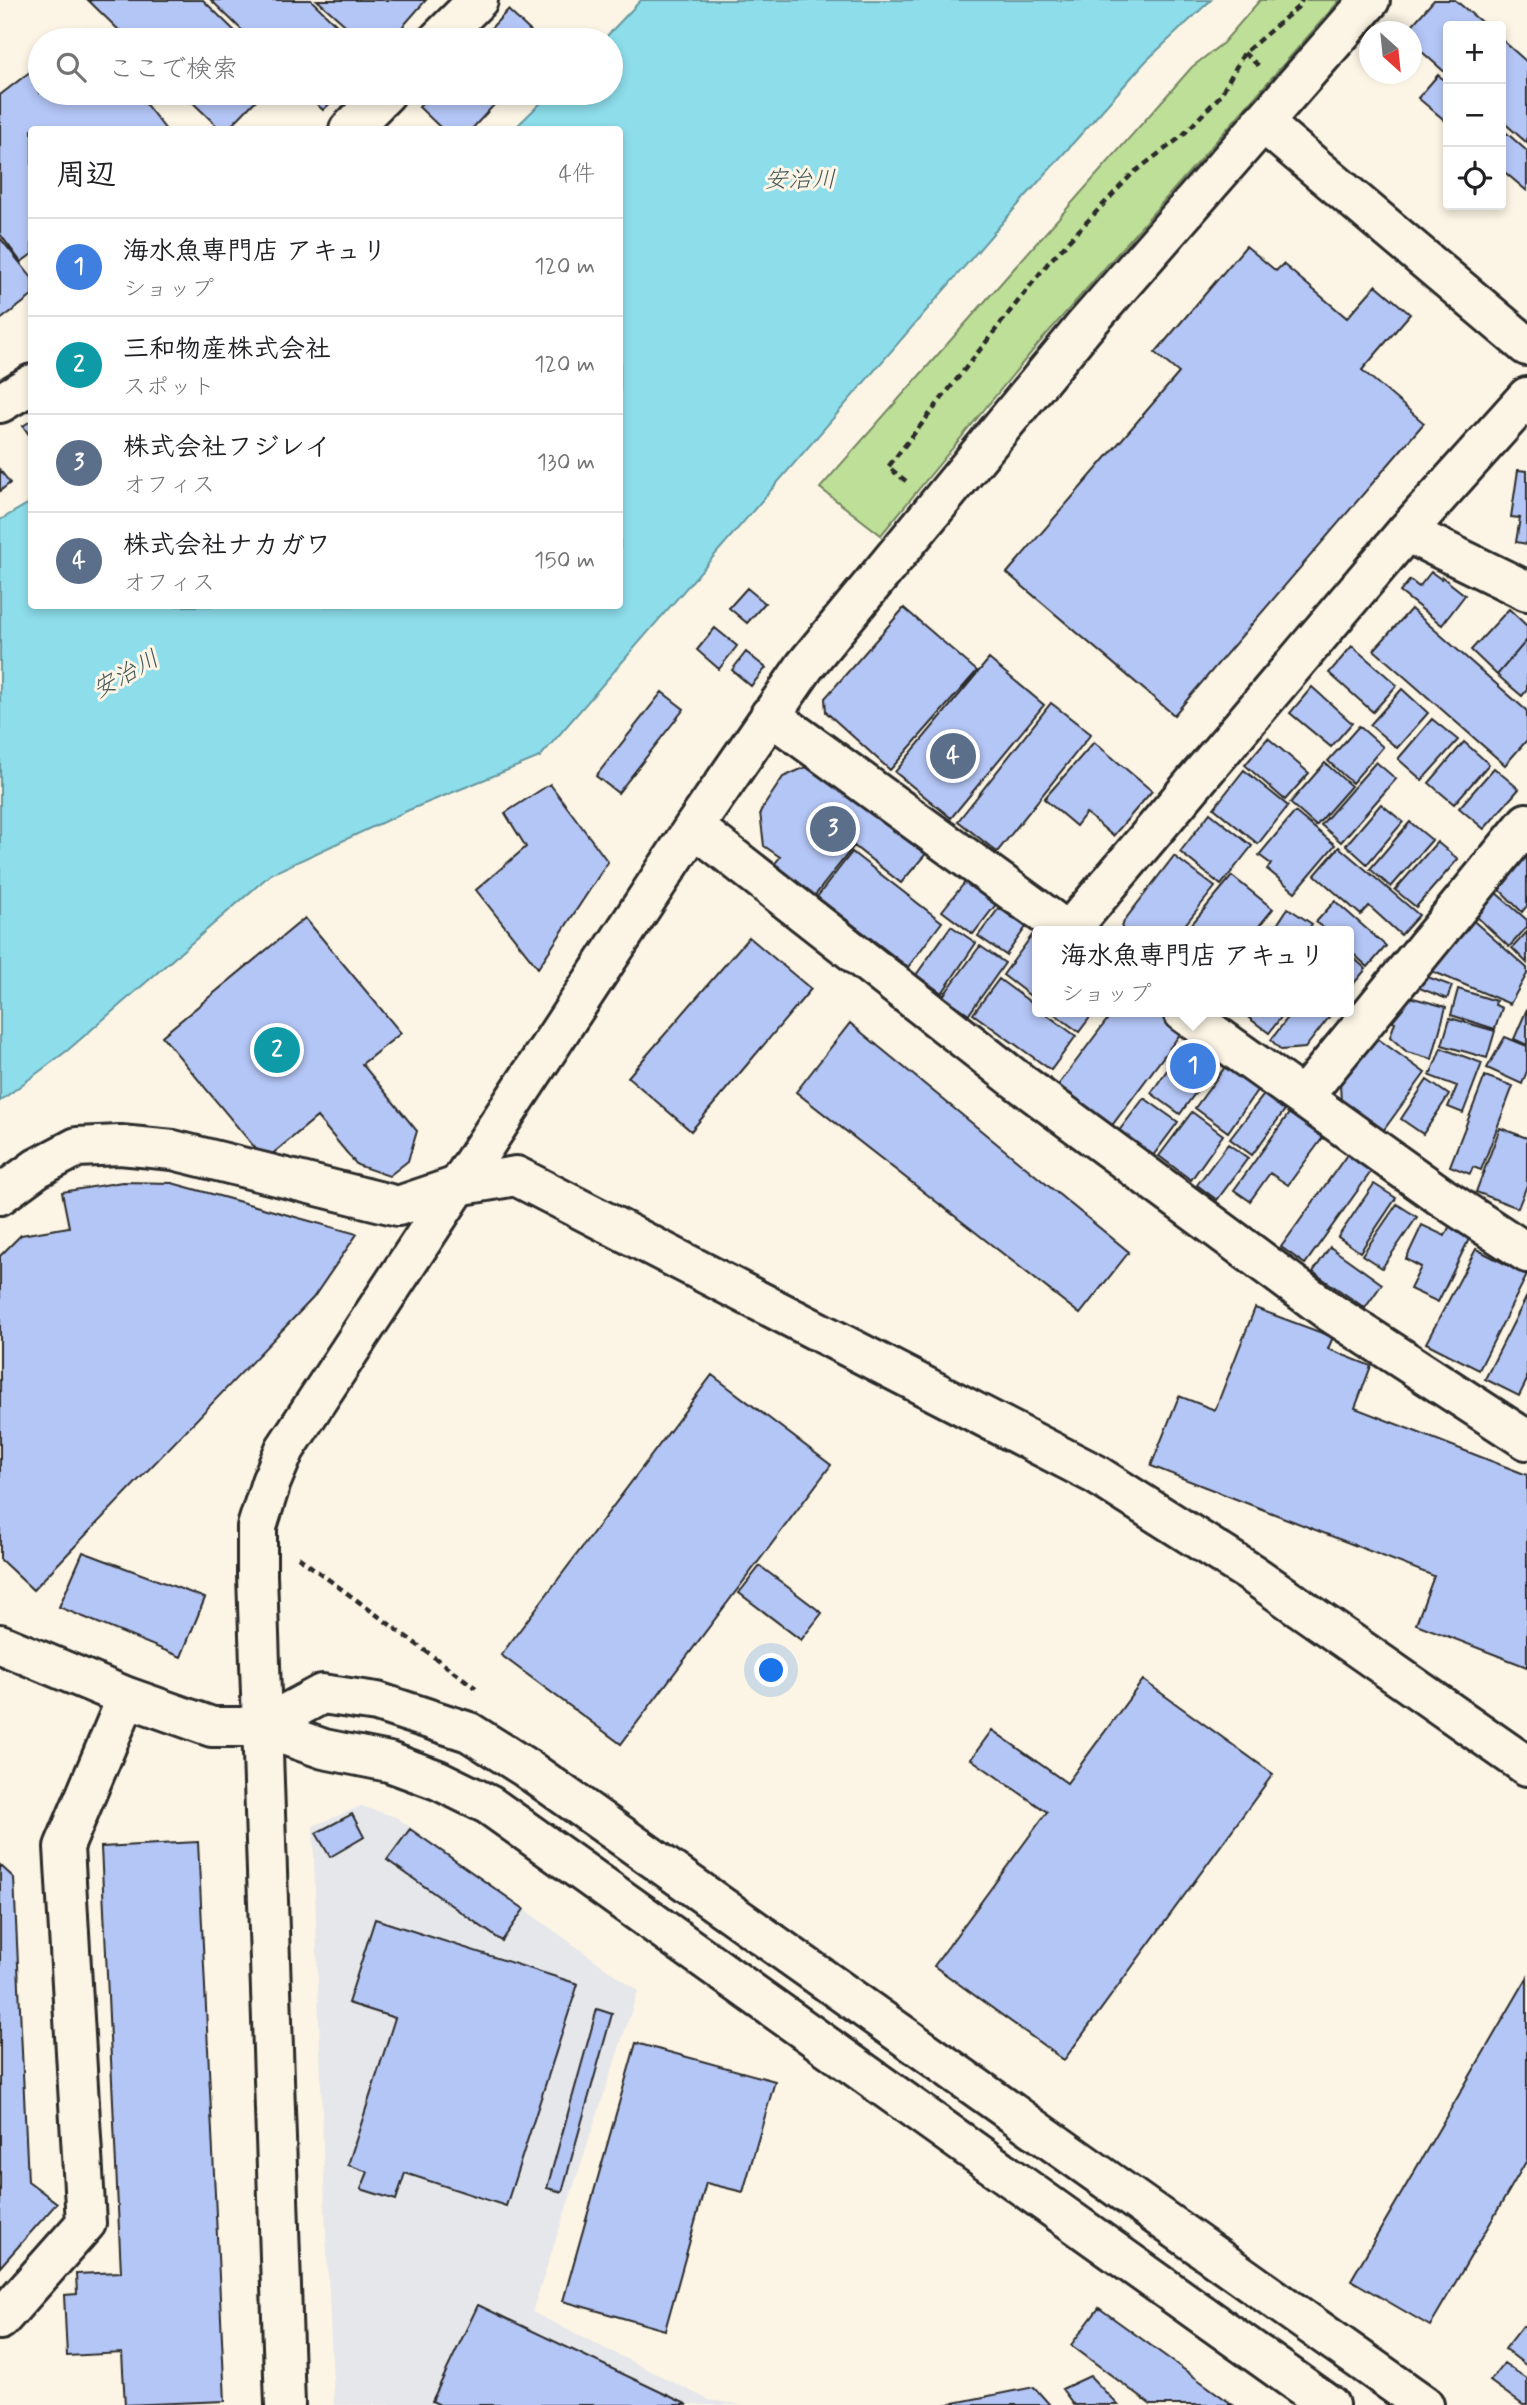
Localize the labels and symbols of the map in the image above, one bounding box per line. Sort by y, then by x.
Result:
north arrow [1359,21,1422,84]
water label: 安治川 [764,165,836,196]
water label: 安治川 [87,644,165,706]
pin: 4 [930,730,976,782]
pin: 3 [810,803,856,855]
pin: 2 [254,1024,300,1076]
pin: 1 [1170,1040,1216,1092]
your location [754,1653,788,1687]

